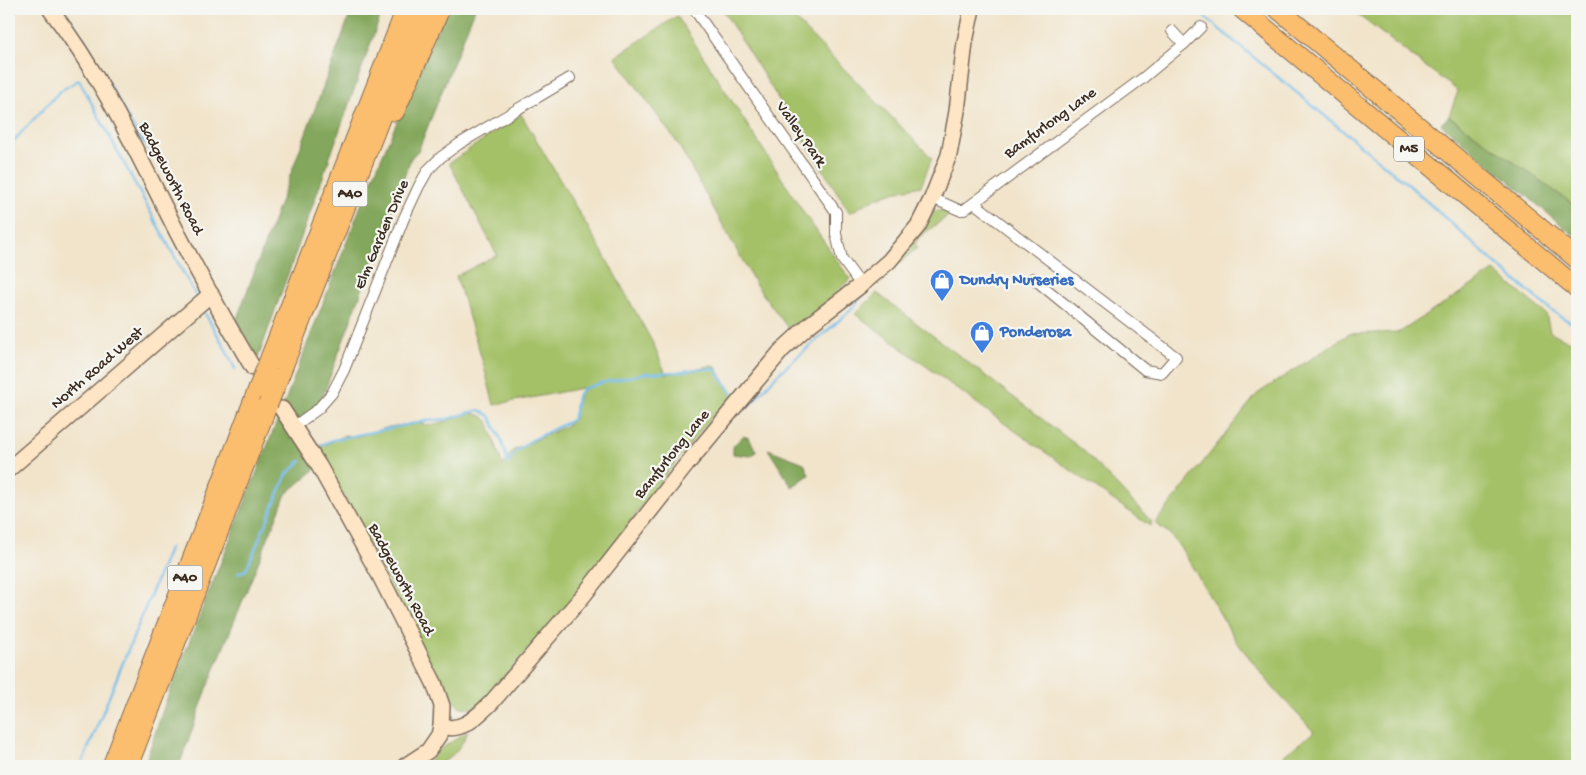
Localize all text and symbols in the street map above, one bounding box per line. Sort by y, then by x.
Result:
street label: Bamfurlong Lane [1000,84,1101,164]
street label: Valley Park [770,98,830,173]
street label: Badgeworth Road [133,119,207,240]
road number: M5 [1394,136,1424,162]
street label: Elm Garden Drive [351,177,415,293]
road number: A40 [332,182,368,206]
shop icon: Dundry Nurseries [929,268,955,302]
place label: Dundry Nurseries [958,272,1074,291]
shop icon: Ponderosa [969,320,995,354]
street label: North Road West [48,323,149,414]
place label: Ponderosa [999,324,1072,343]
street label: Bamfurlong Lane [631,406,715,504]
street label: Badgeworth Road [362,520,438,641]
road number: A40 [168,566,202,590]

